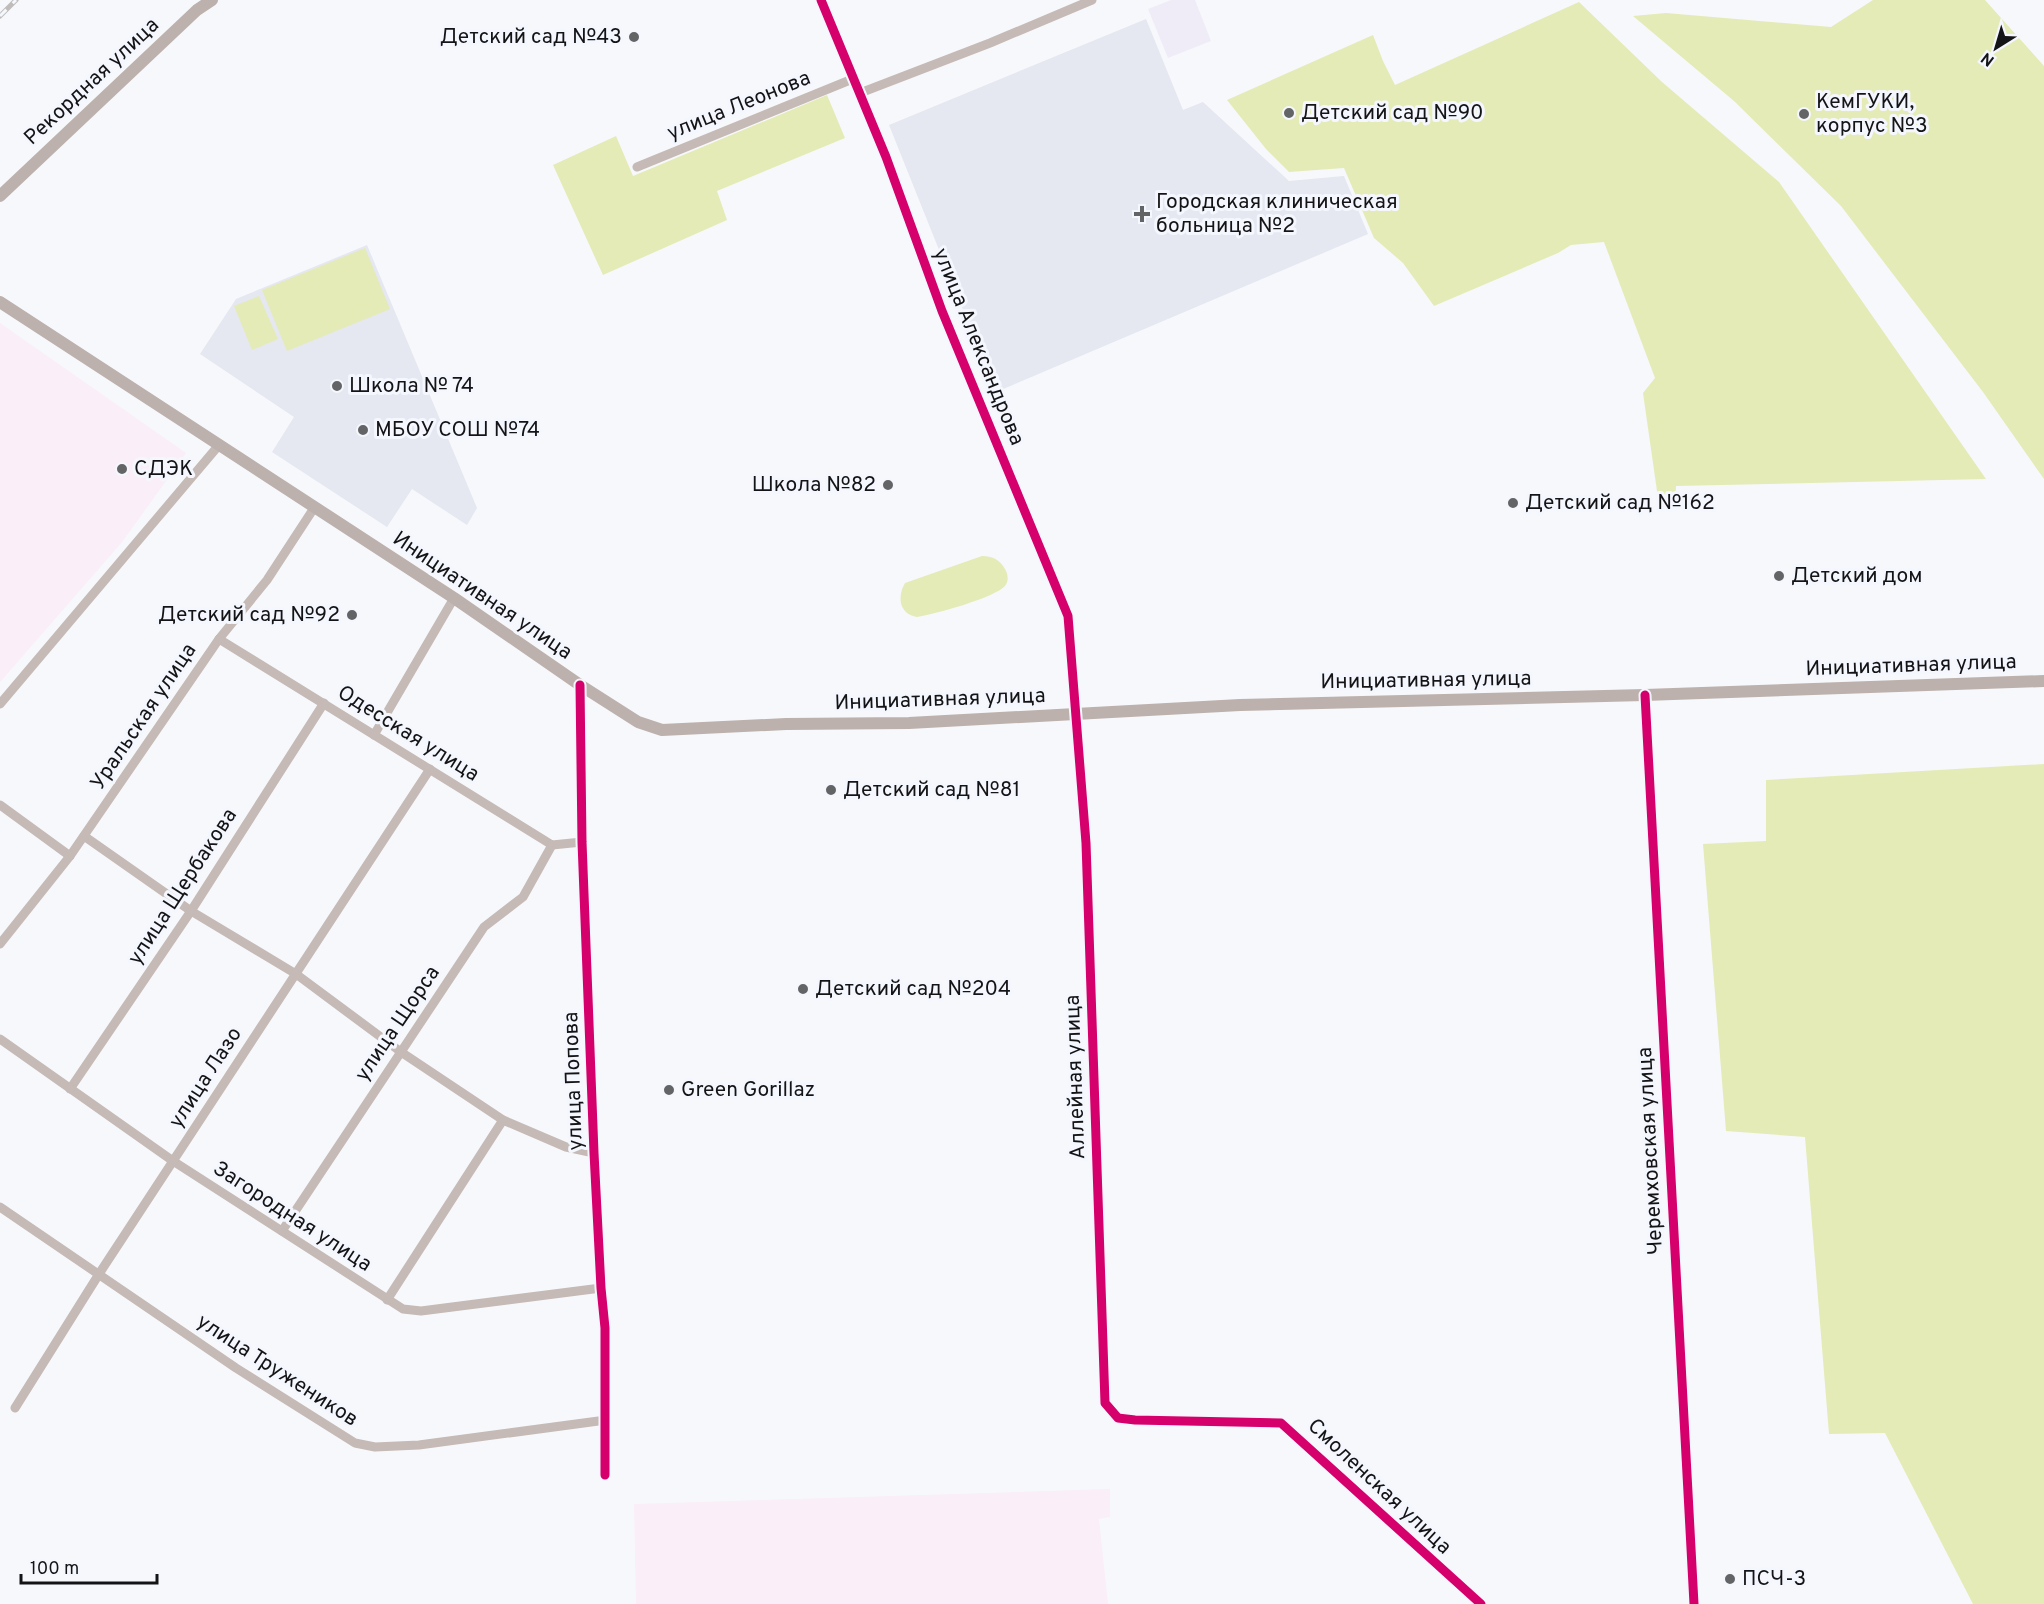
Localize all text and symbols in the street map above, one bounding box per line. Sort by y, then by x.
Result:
street label: Рекордная улица [19,12,165,152]
north arrow [1966,18,2026,78]
place label: Детский сад №43 [440,24,622,51]
marker: Детский сад №43 [627,30,641,44]
text: N [1978,47,1999,70]
street label: улица Леонова [663,65,815,147]
place label: КемГУКИ, корпус №3 [1816,89,1928,140]
place label: Детский сад №90 [1301,100,1484,127]
marker: Детский сад №90 [1282,106,1296,120]
marker: КемГУКИ, корпус №3 [1797,107,1811,121]
place label: Городская клиническая больница №2 [1156,189,1398,240]
marker: Городская клиническая больница №2 [1133,205,1151,223]
street label: улица Александрова [926,244,1030,450]
place label: Школа № 74 [349,373,474,400]
marker: Школа № 74 [330,379,344,393]
place label: МБОУ СОШ №74 [375,417,540,444]
marker: МБОУ СОШ №74 [356,423,370,437]
place label: СДЭК [134,456,193,483]
marker: СДЭК [115,462,129,476]
place label: Школа №82 [752,472,876,499]
marker: Школа №82 [881,478,895,492]
place label: Детский сад №162 [1525,490,1715,517]
marker: Детский сад №162 [1506,496,1520,510]
street label: Инициативная улица [387,526,577,666]
place label: Детский дом [1791,563,1922,590]
marker: Детский дом [1772,569,1786,583]
place label: Детский сад №92 [158,602,340,629]
marker: Детский сад №92 [345,608,359,622]
street label: Уральская улица [85,638,203,796]
street label: Инициативная улица [1805,649,2017,683]
street label: Инициативная улица [1320,666,1532,696]
street label: Одесская улица [332,680,484,788]
street label: Инициативная улица [834,683,1046,717]
place label: Детский сад №81 [843,777,1020,804]
marker: Детский сад №81 [824,783,838,797]
street label: улица Щербакова [122,804,244,970]
street label: улица Щорса [349,961,447,1087]
place label: Детский сад №204 [815,976,1011,1003]
marker: Детский сад №204 [796,982,810,996]
street label: Аллейная улица [1060,994,1092,1160]
street label: улица Попова [558,1011,590,1151]
street label: улица Лазо [163,1022,249,1134]
street label: Черемховская улица [1632,1046,1670,1256]
place label: Green Gorillaz [681,1077,815,1104]
marker: Green Gorillaz [662,1083,676,1097]
street label: Загородная улица [207,1156,377,1278]
street label: улица Тружеников [191,1309,363,1433]
street label: Смоленская улица [1301,1413,1457,1561]
scale bar [21,1547,158,1585]
text: 100 m [30,1558,79,1581]
place label: ПСЧ-3 [1742,1566,1806,1593]
marker: ПСЧ-3 [1723,1572,1737,1586]

